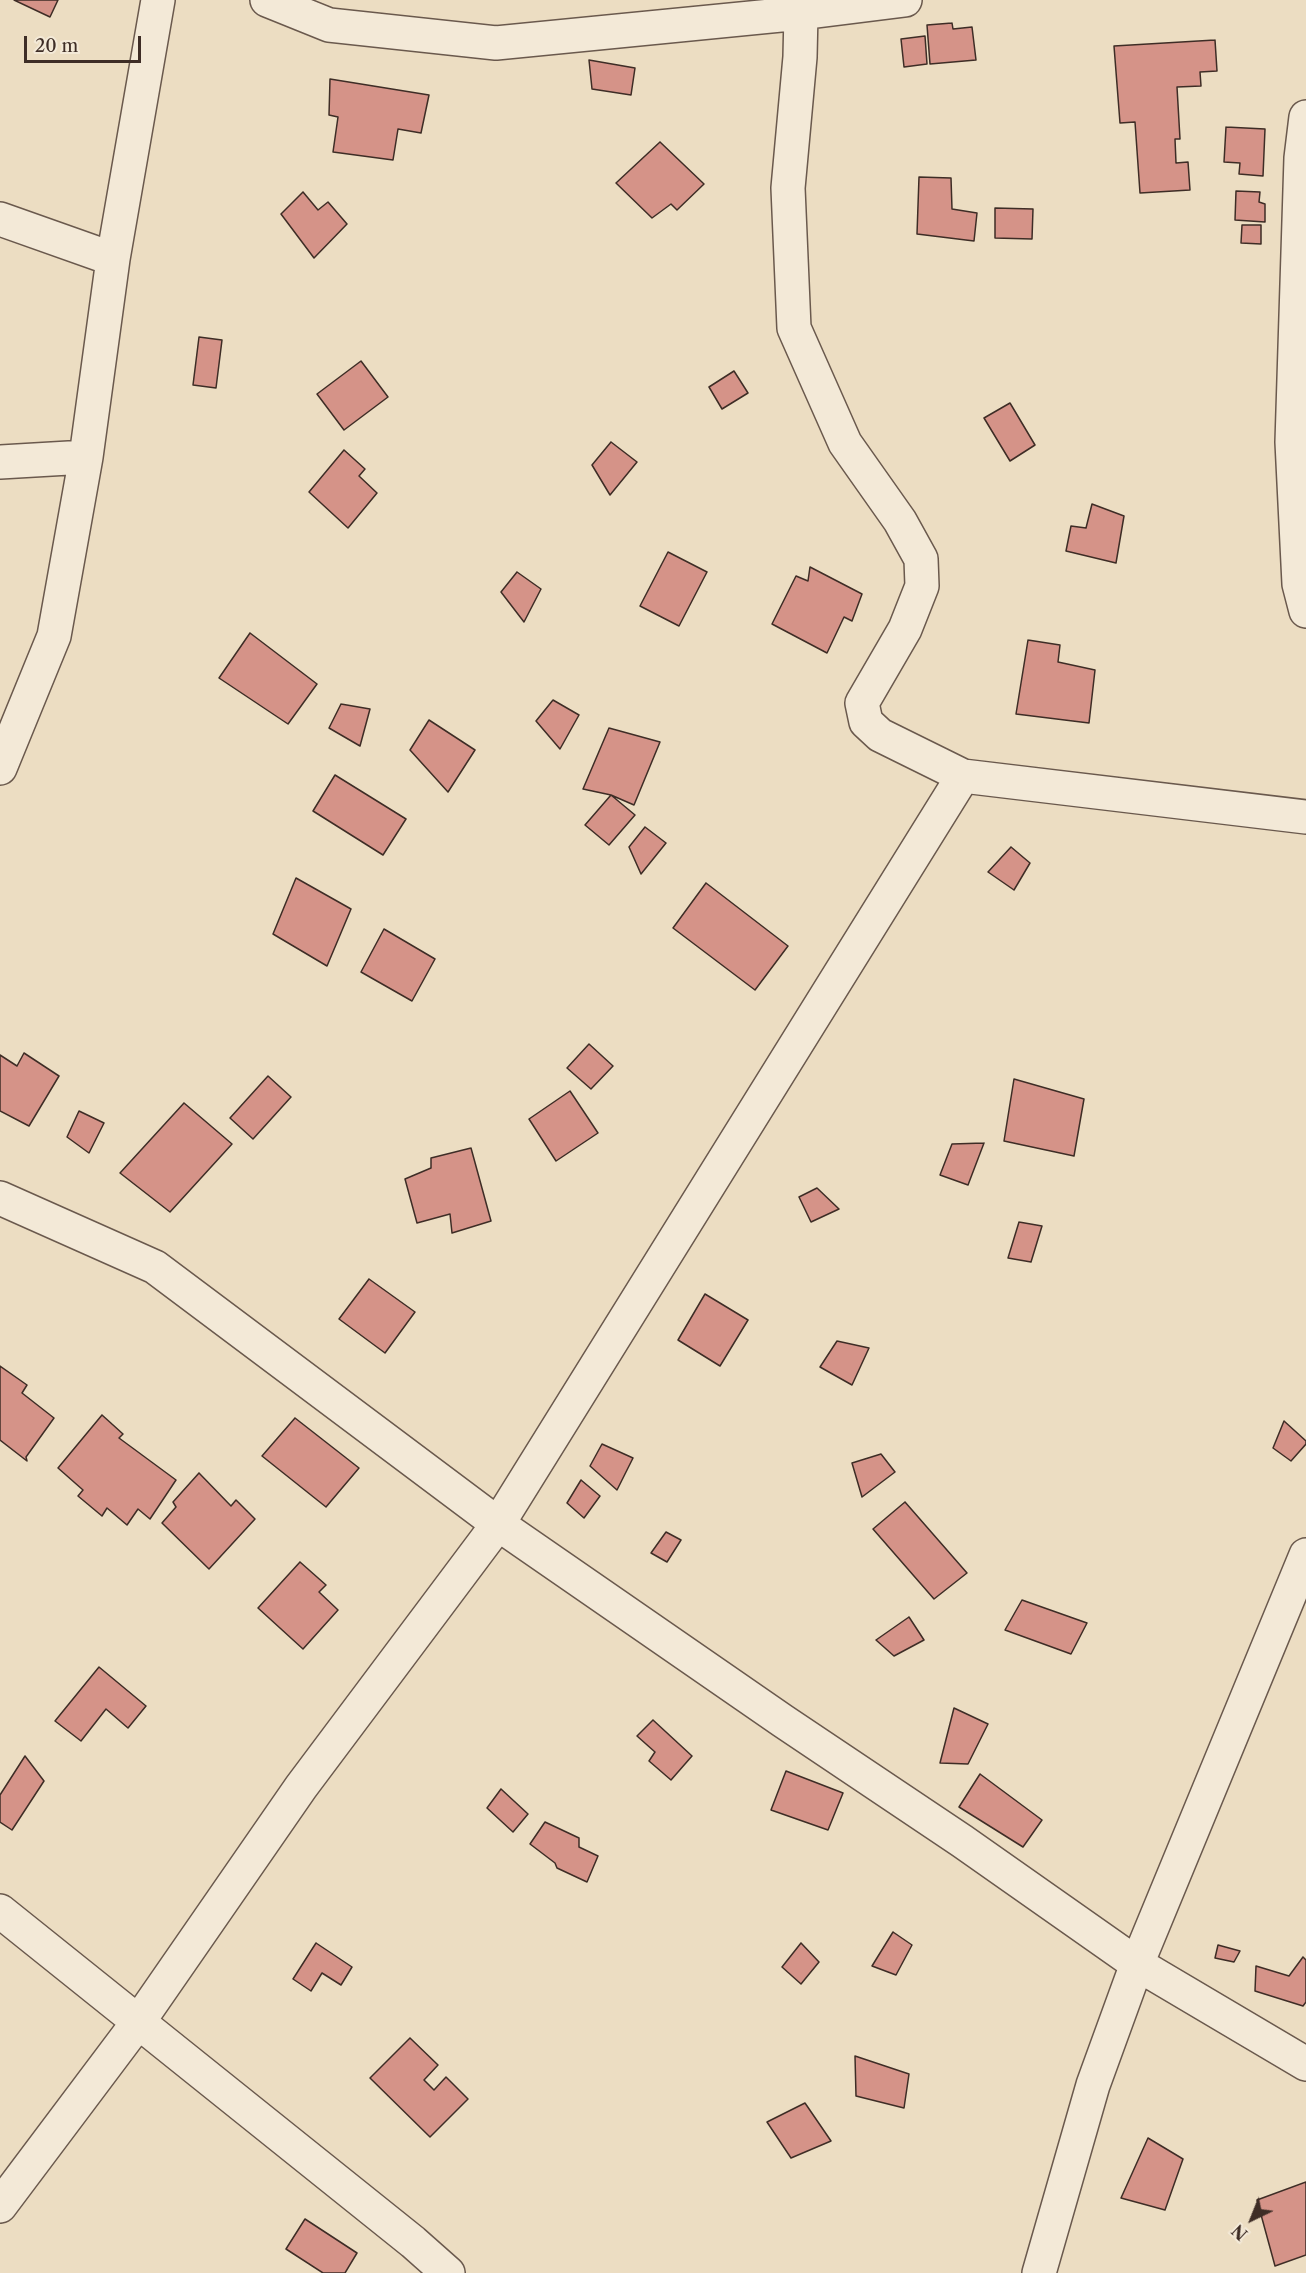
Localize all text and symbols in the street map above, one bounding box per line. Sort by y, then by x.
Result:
scale bar [27,24,144,62]
text: 20 m [35,35,78,57]
north arrow [1222,2189,1282,2249]
text: N [1228,2220,1252,2244]

